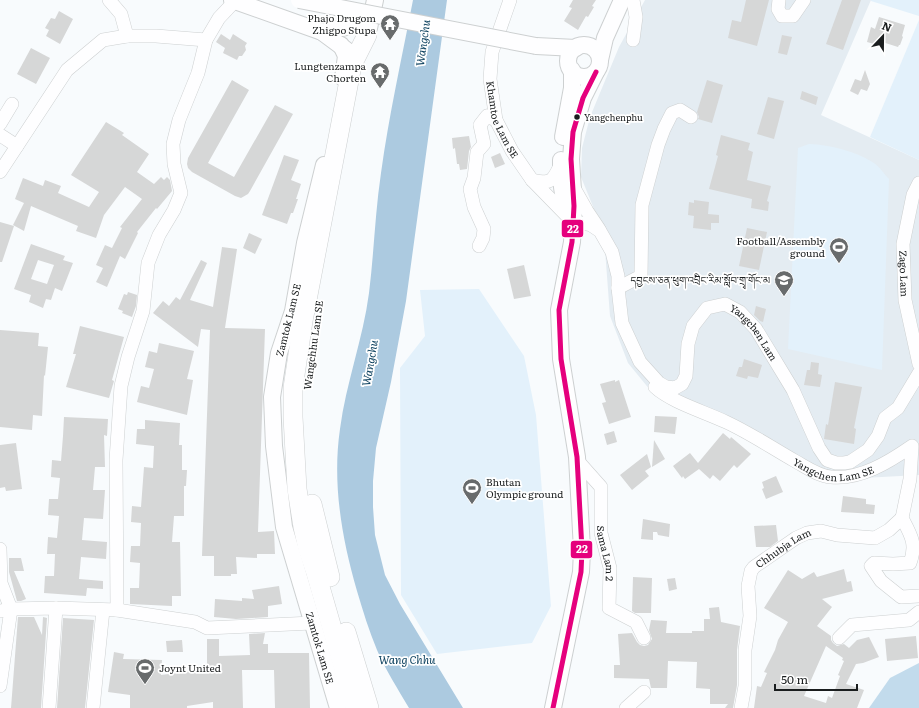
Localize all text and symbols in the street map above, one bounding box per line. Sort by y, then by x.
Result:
place label: Phajo Drugom Zhigpo Stupa [308,10,377,37]
temple icon: Phajo Drugom Zhigpo Stupa [379,13,401,41]
north arrow [863,16,903,56]
text: N [880,17,894,35]
water label: Wangchu [411,18,433,67]
place label: Lungtenzampa Chorten [294,58,367,85]
temple icon: Lungtenzampa Chorten [369,61,391,89]
street label: Khamtoe Lam SE [483,80,523,161]
place label: Yangchenphu [584,110,643,124]
marker: Yangchenphu [572,112,582,122]
line badge: 22 [561,219,584,238]
text: 22 [567,220,579,236]
place label: Football/Assembly ground [737,233,825,260]
sports icon: Football/Assembly ground [828,236,850,264]
street label: Zago Lam [896,250,913,297]
school or university icon: དབྱངས་ཅན་ཕུག་འབྲིང་རིམ་སློབ་གྲྭ་གོང་མ [773,269,795,297]
place label: དབྱངས་ཅན་ཕུག་འབྲིང་རིམ་སློབ་གྲྭ་གོང་མ [631,272,770,290]
street label: Zamtok Lam SE [271,282,304,358]
street label: Wangchhu Lam SE [299,299,326,391]
street label: Yangchen Lam [727,300,782,364]
water label: Wangchu [357,338,381,387]
street label: Yangchen Lam SE [791,453,876,484]
place label: Bhutan Olympic ground [486,474,563,501]
sports icon: Bhutan Olympic ground [461,477,483,505]
street label: Chhubja Lam [752,524,814,571]
street label: Sama Lam 2 [594,526,618,581]
line badge: 22 [570,540,593,559]
text: 22 [576,540,588,556]
street label: Zamtok Lam SE [303,610,338,686]
water label: Wang Chhu [378,651,436,667]
sports icon: Joynt United [134,657,156,685]
place label: Joynt United [159,660,221,675]
scale bar [775,666,857,692]
text: 50 m [781,670,808,688]

